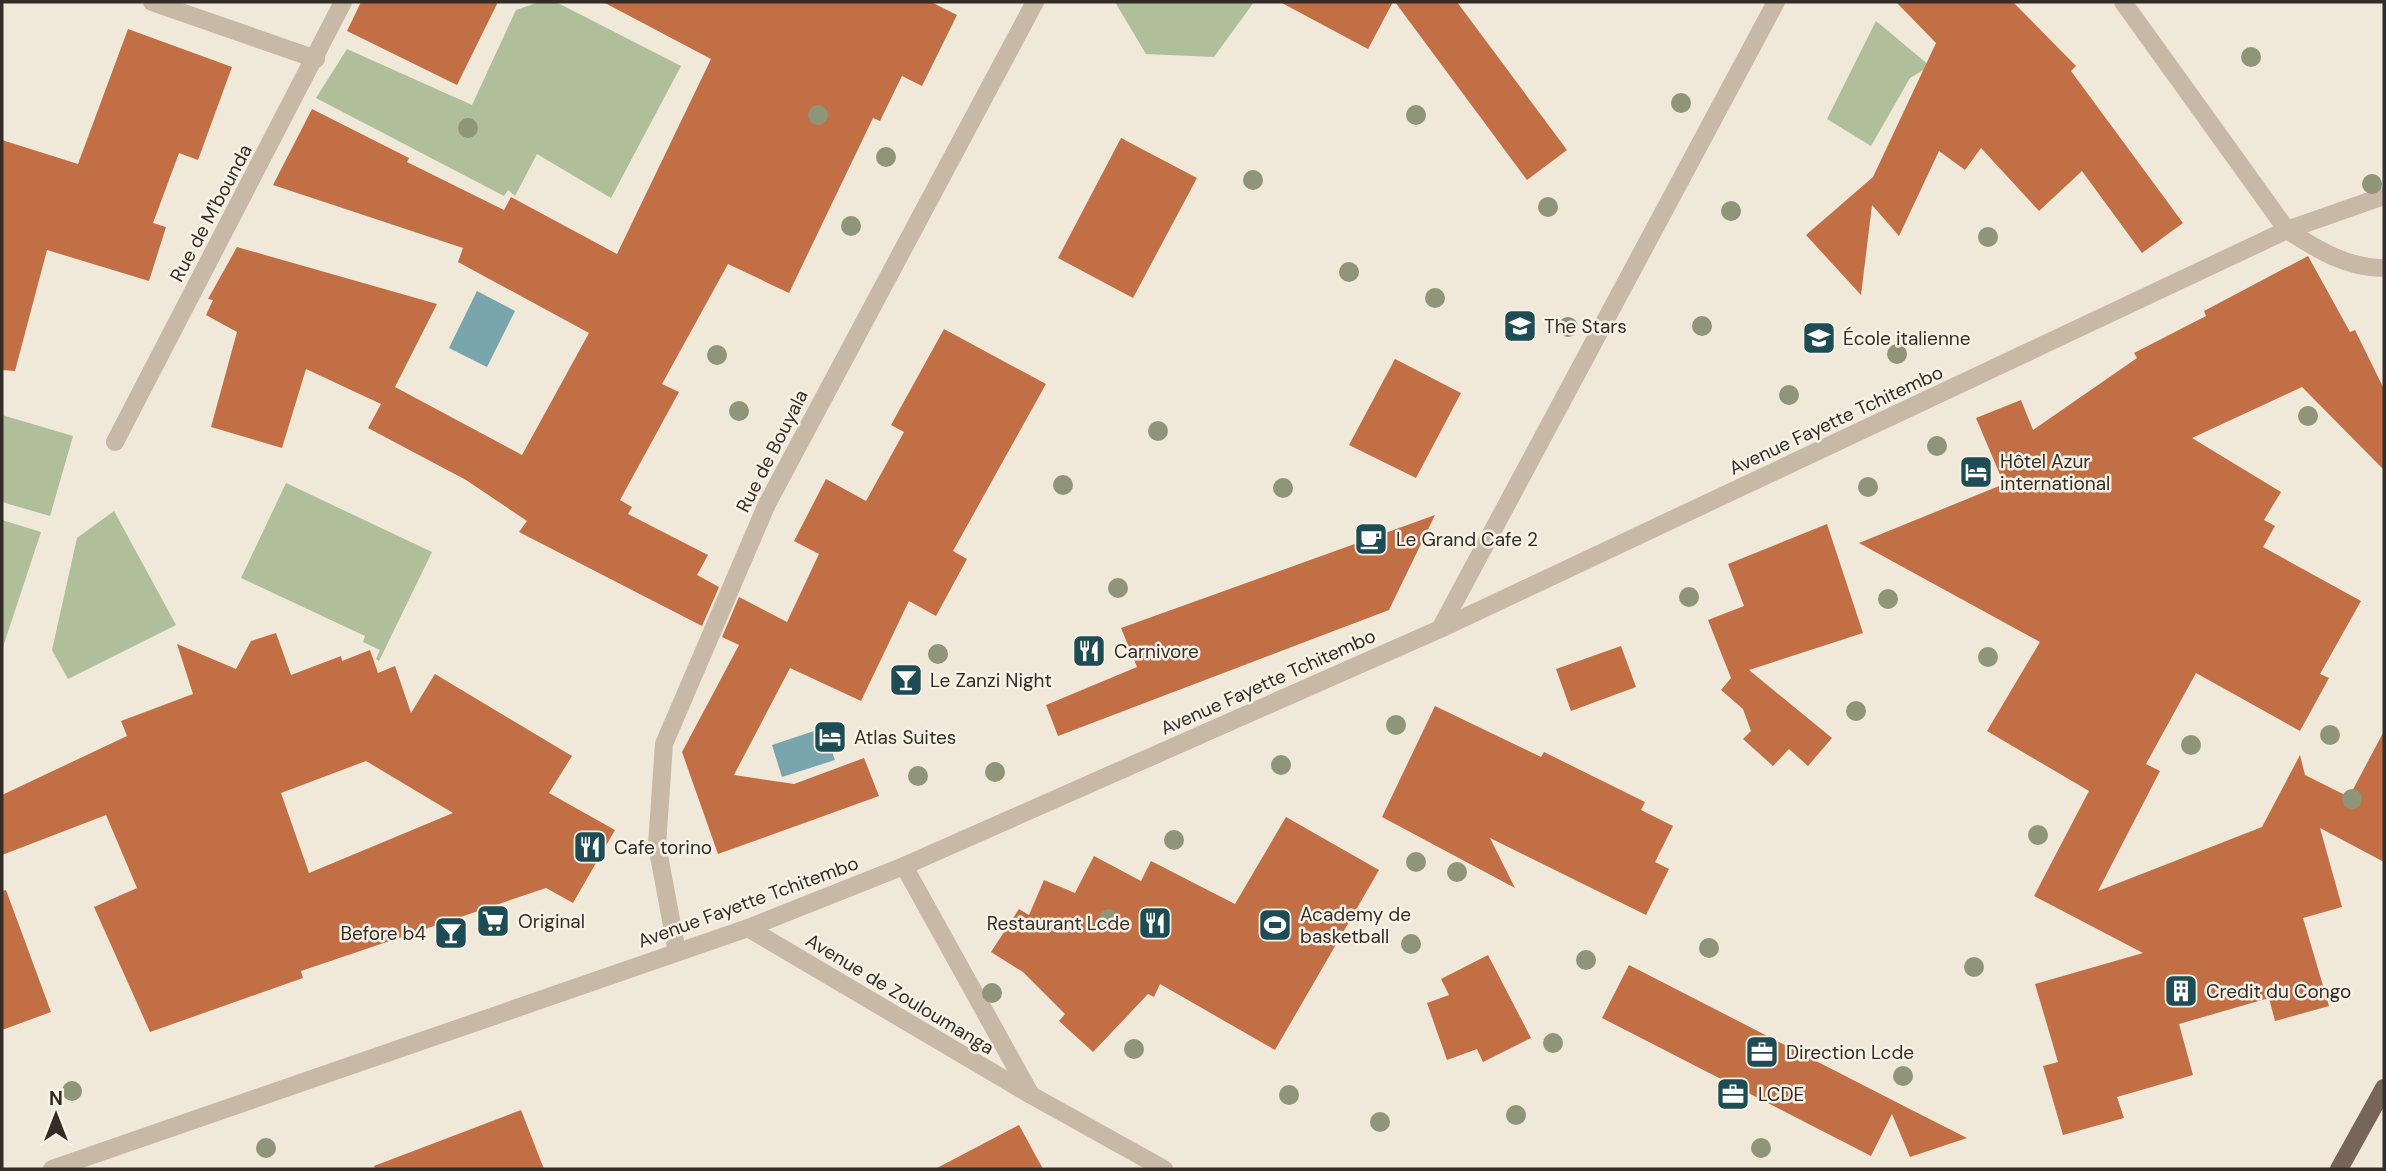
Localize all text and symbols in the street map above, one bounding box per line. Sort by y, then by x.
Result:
street label: Rue de M'bounda [164,140,258,286]
school or university icon: The Stars [1501,307,1539,345]
place label: The Stars [1544,314,1627,339]
school or university icon: École italienne [1800,319,1838,357]
place label: École italienne [1843,326,1971,351]
street label: Avenue Fayette Tchitembo [1725,359,1947,481]
street label: Rue de Bouyala [730,386,814,516]
place label: Hôtel Azur international [2000,449,2110,496]
hotel icon: Hôtel Azur international [1957,453,1995,491]
cafe icon: Le Grand Cafe 2 [1352,520,1390,558]
place label: Le Grand Cafe 2 [1396,527,1538,552]
street label: Avenue Fayette Tchitembo [1156,623,1380,741]
restaurant icon: Carnivore [1070,632,1108,670]
place label: Carnivore [1114,639,1199,664]
bar icon: Le Zanzi Night [887,661,925,699]
place label: Le Zanzi Night [930,668,1052,693]
hotel icon: Atlas Suites [811,718,849,756]
place label: Atlas Suites [854,725,956,750]
restaurant icon: Cafe torino [571,828,609,866]
place label: Cafe torino [614,835,712,860]
street label: Avenue Fayette Tchitembo [634,850,862,954]
supermarket icon: Original [474,902,512,940]
place label: Academy de basketball [1300,902,1411,949]
restaurant icon: Restaurant Lcde [1136,904,1174,942]
sports icon: Academy de basketball [1256,906,1294,944]
place label: Original [518,909,585,934]
place label: Restaurant Lcde [987,911,1130,936]
bar icon: Before b4 [432,914,470,952]
place label: Before b4 [340,921,426,946]
street label: Avenue de Zouloumanga [801,928,999,1060]
building icon: Credit du Congo [2162,972,2200,1010]
place label: Credit du Congo [2206,979,2351,1004]
office icon: Direction Lcde [1743,1033,1781,1071]
place label: Direction Lcde [1786,1040,1914,1065]
office icon: LCDE [1714,1075,1752,1113]
north arrow [21,1080,91,1150]
place label: LCDE [1758,1082,1804,1107]
text: N [49,1086,63,1111]

